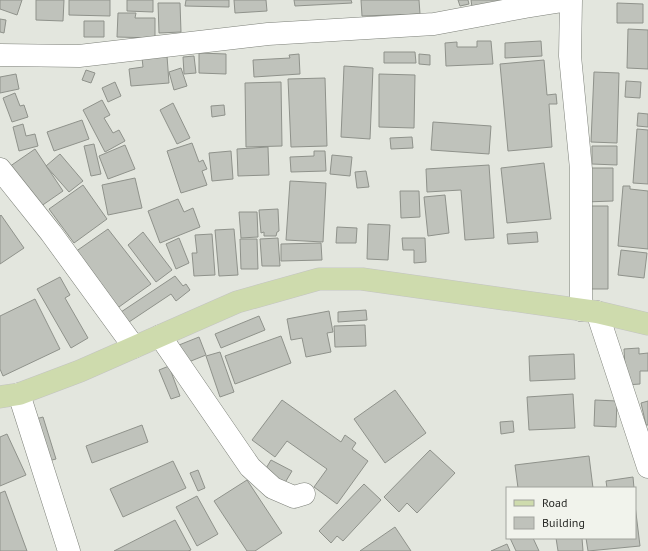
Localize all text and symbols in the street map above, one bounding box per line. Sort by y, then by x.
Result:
legend [506,487,636,539]
text: Road [542,495,567,510]
text: Building [542,515,585,530]

